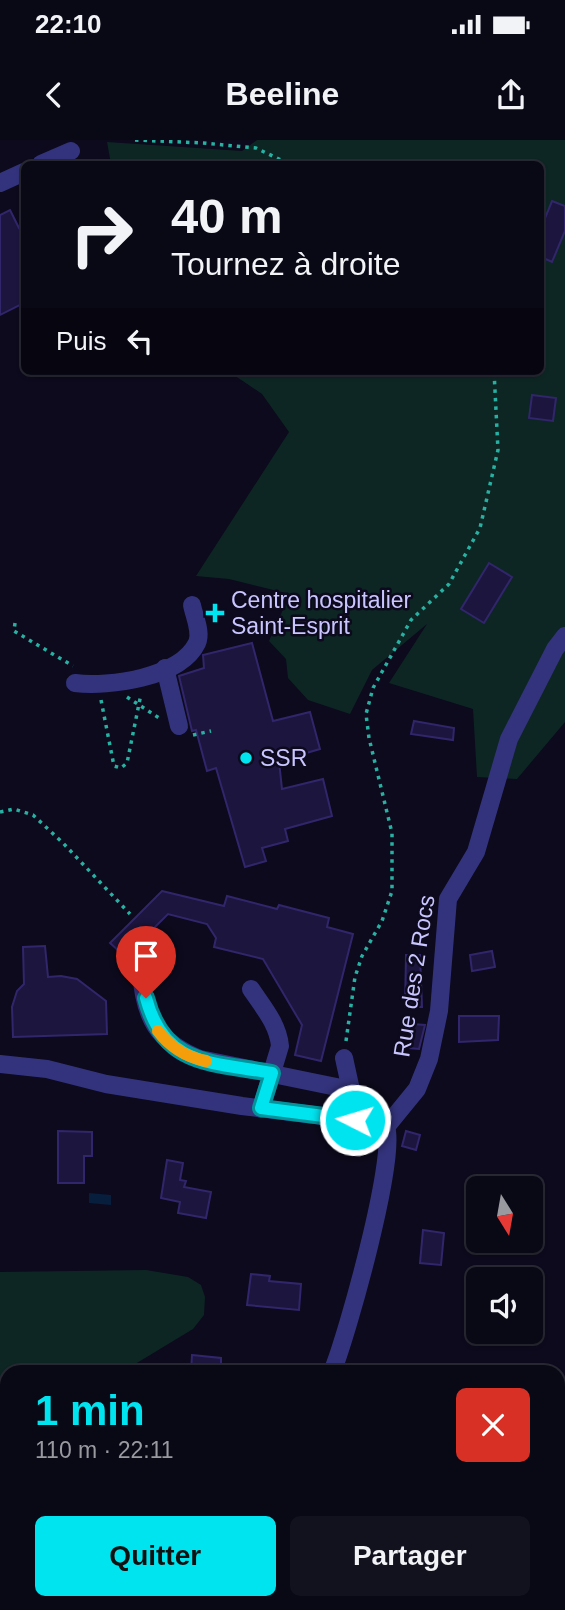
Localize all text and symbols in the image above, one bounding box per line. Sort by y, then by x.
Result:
text: 22:10 [35,9,102,39]
icon: back [35,76,73,114]
text: Beeline [226,76,339,112]
icon: share [492,76,530,114]
icon: right [56,189,147,280]
text: 40 m [171,189,283,243]
text: Tournez à droite [171,246,400,282]
icon: left [121,322,159,360]
text: Puis [56,326,107,356]
place label: Centre hospitalier Saint-Esprit [231,587,412,639]
marker: Centre hospitalier Saint-Esprit [205,603,225,623]
place label: SSR [260,745,307,771]
marker: SSR [238,750,254,766]
street label: Rue des 2 Rocs [388,893,440,1059]
pin [116,926,176,998]
icon: arrive [127,937,165,975]
position arrow [318,1083,392,1157]
north arrow [466,1176,542,1253]
map controls [466,1176,543,1344]
button: sound [466,1267,543,1344]
text: 1 min [35,1387,145,1434]
button: close [456,1388,530,1462]
text: 110 m · 22:11 [35,1437,174,1463]
button: Quitter [35,1516,276,1596]
button: Partager [290,1516,530,1596]

